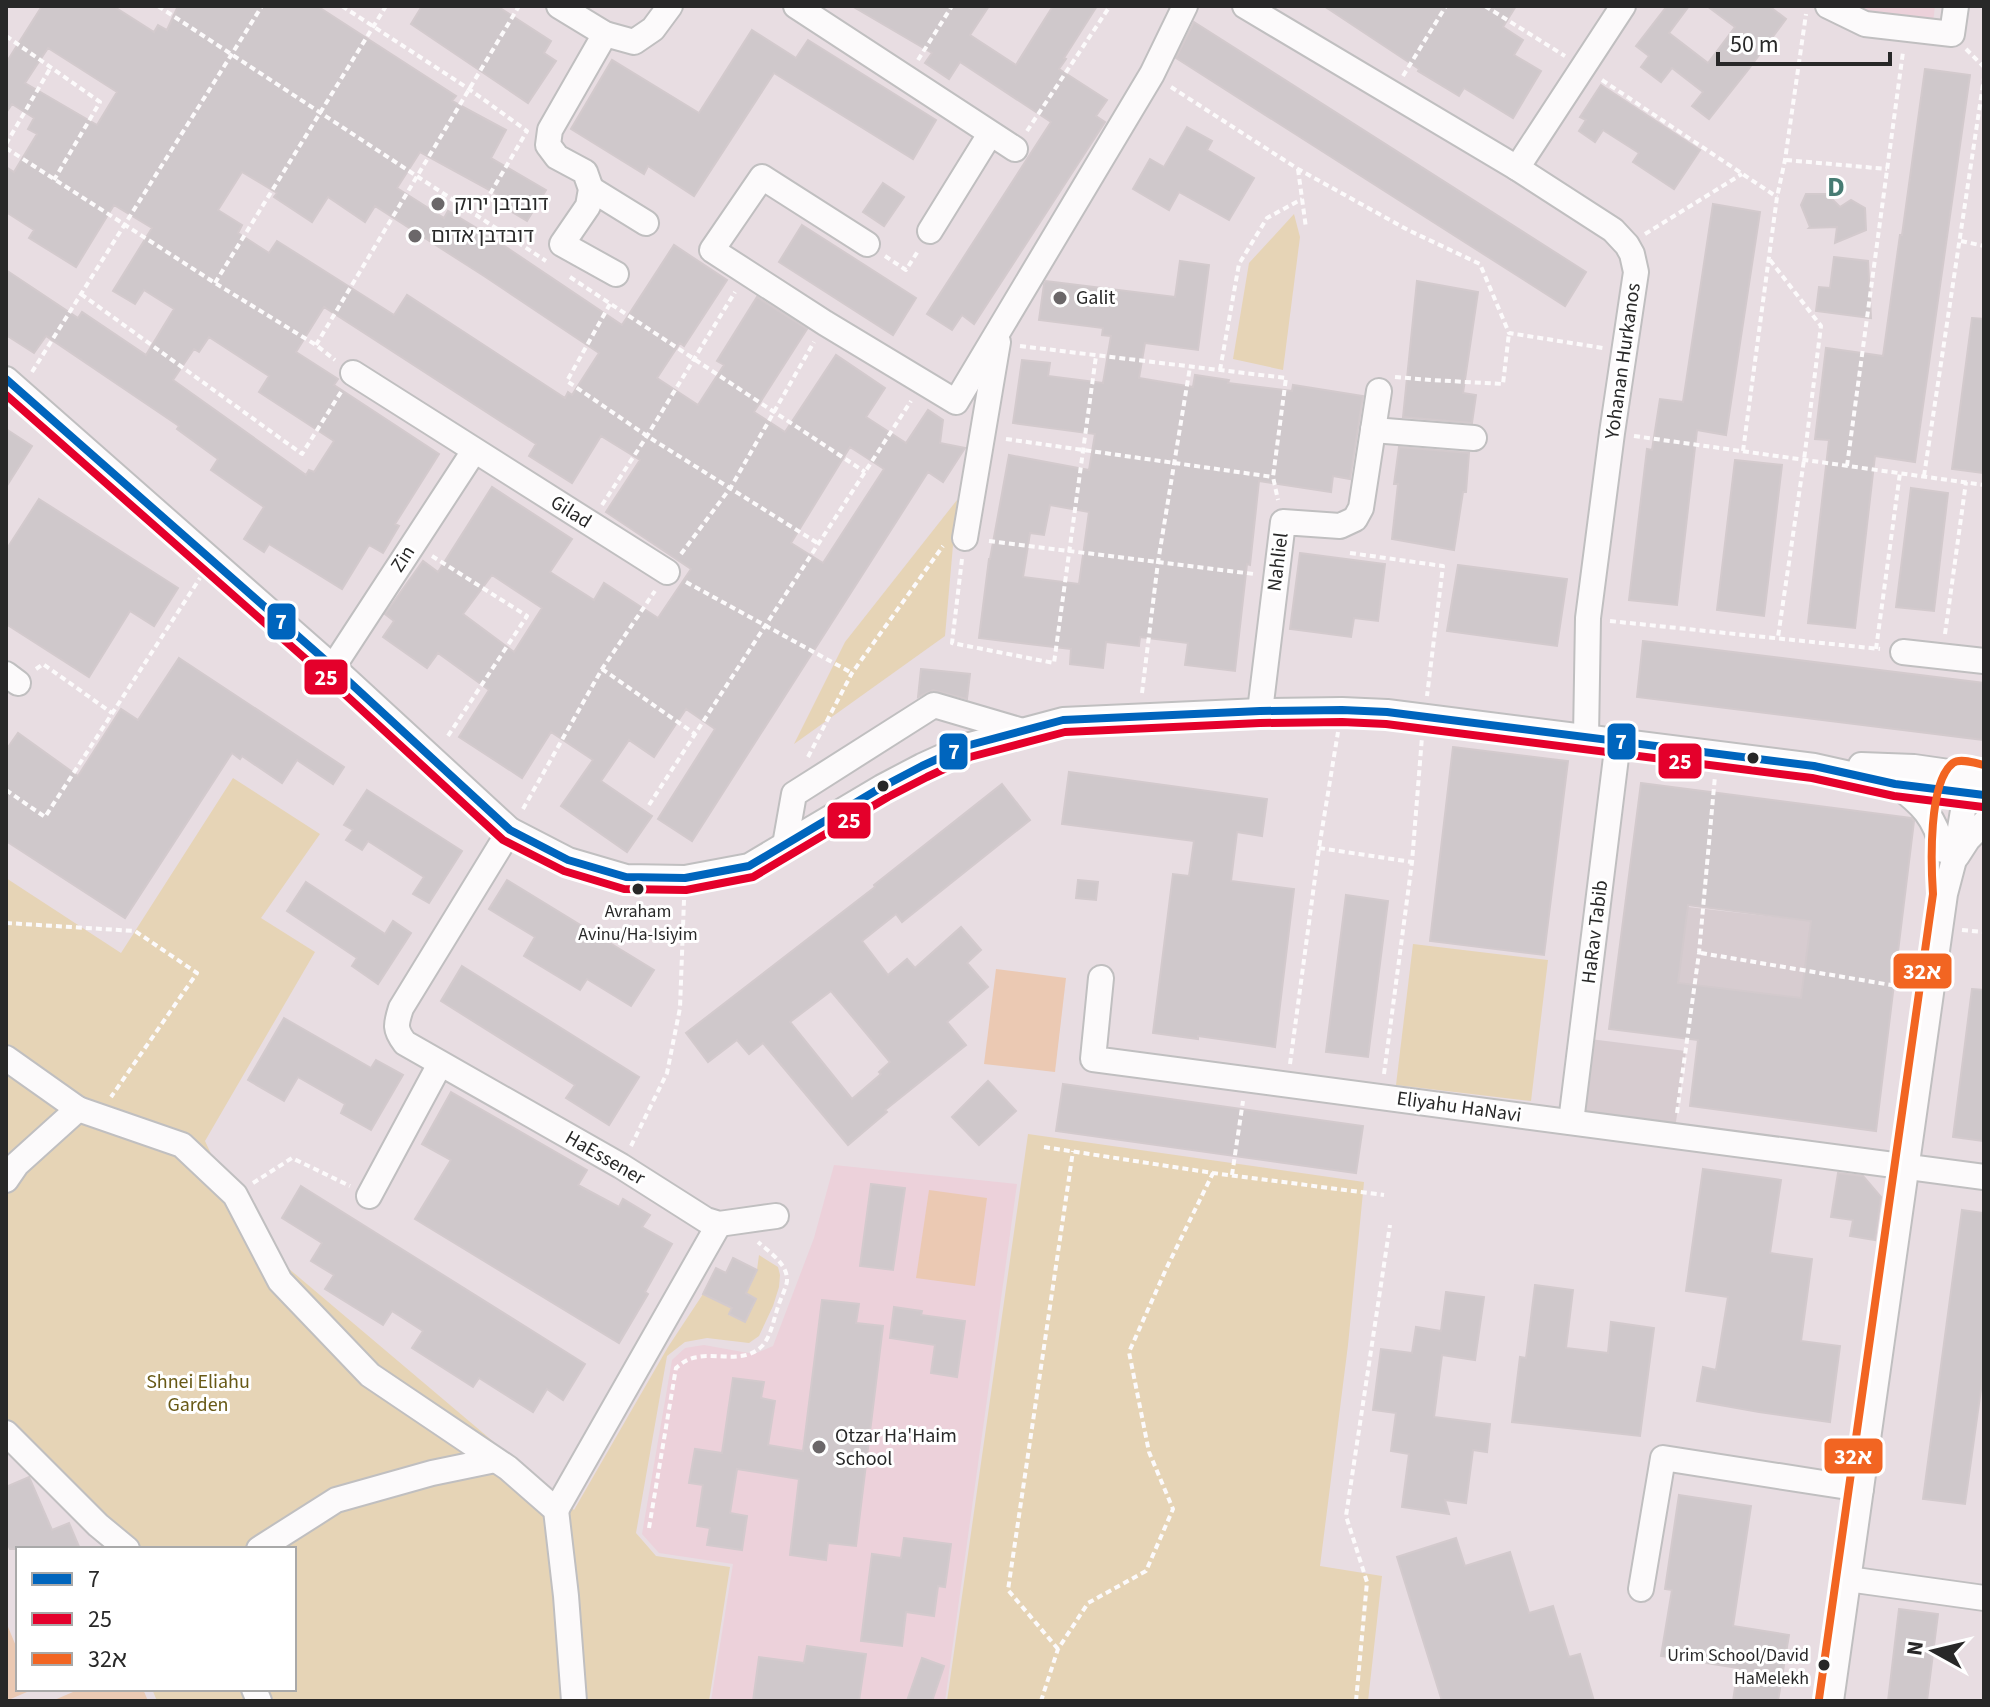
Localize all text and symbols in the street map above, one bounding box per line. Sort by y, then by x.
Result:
scale bar [1718,16,1890,66]
text: 50 m [1730,27,1779,62]
district label: D [1827,167,1845,207]
place label: דובדבן ירוק [454,190,549,218]
marker: דובדבן ירוק [429,195,447,213]
place label: דובדבן אדום [431,222,534,250]
marker: דובדבן אדום [406,227,424,245]
street label: Yohanan Hurkanos [1598,281,1648,442]
place label: Galit [1076,284,1115,312]
marker: Galit [1051,289,1069,307]
street label: Gilad [545,489,597,535]
street label: Nahliel [1261,531,1295,593]
street label: Zin [384,540,422,578]
line badge: 7 [266,602,297,641]
text: 7 [275,606,287,638]
line badge: 25 [303,658,349,696]
text: 25 [314,662,338,694]
line badge: 7 [1606,722,1637,761]
text: 7 [1615,726,1627,758]
line badge: 7 [938,732,969,771]
text: 7 [948,736,960,768]
line badge: 25 [1657,742,1703,780]
text: 25 [1668,746,1692,778]
unlabelled marker [1745,750,1761,766]
unlabelled marker [875,778,891,794]
line badge: 25 [826,801,872,840]
text: 25 [837,805,861,837]
street label: HaRav Tabib [1575,879,1615,985]
marker: Avraham Avinu/Ha-Isiyim [630,881,646,897]
place label: Avraham Avinu/Ha-Isiyim [578,899,698,947]
line badge: 32א [1892,952,1953,990]
text: 32א [1903,956,1941,988]
street label: Eliyahu HaNavi [1395,1084,1523,1130]
street label: HaEssener [560,1124,650,1192]
park label: Shnei Eliahu Garden [146,1368,250,1419]
place label: Otzar Ha'Haim School [835,1422,957,1473]
line badge: 32א [1823,1437,1884,1475]
marker: Otzar Ha'Haim School [810,1438,828,1456]
text: 32א [1834,1441,1872,1473]
legend [16,1547,296,1691]
text: 7 [88,1562,100,1597]
text: 25 [88,1602,112,1637]
north arrow [1894,1611,1974,1691]
text: N [1898,1639,1932,1658]
text: 32א [88,1642,127,1677]
place label: Urim School/David HaMelekh [1667,1643,1809,1691]
marker: Urim School/David HaMelekh [1816,1657,1832,1673]

